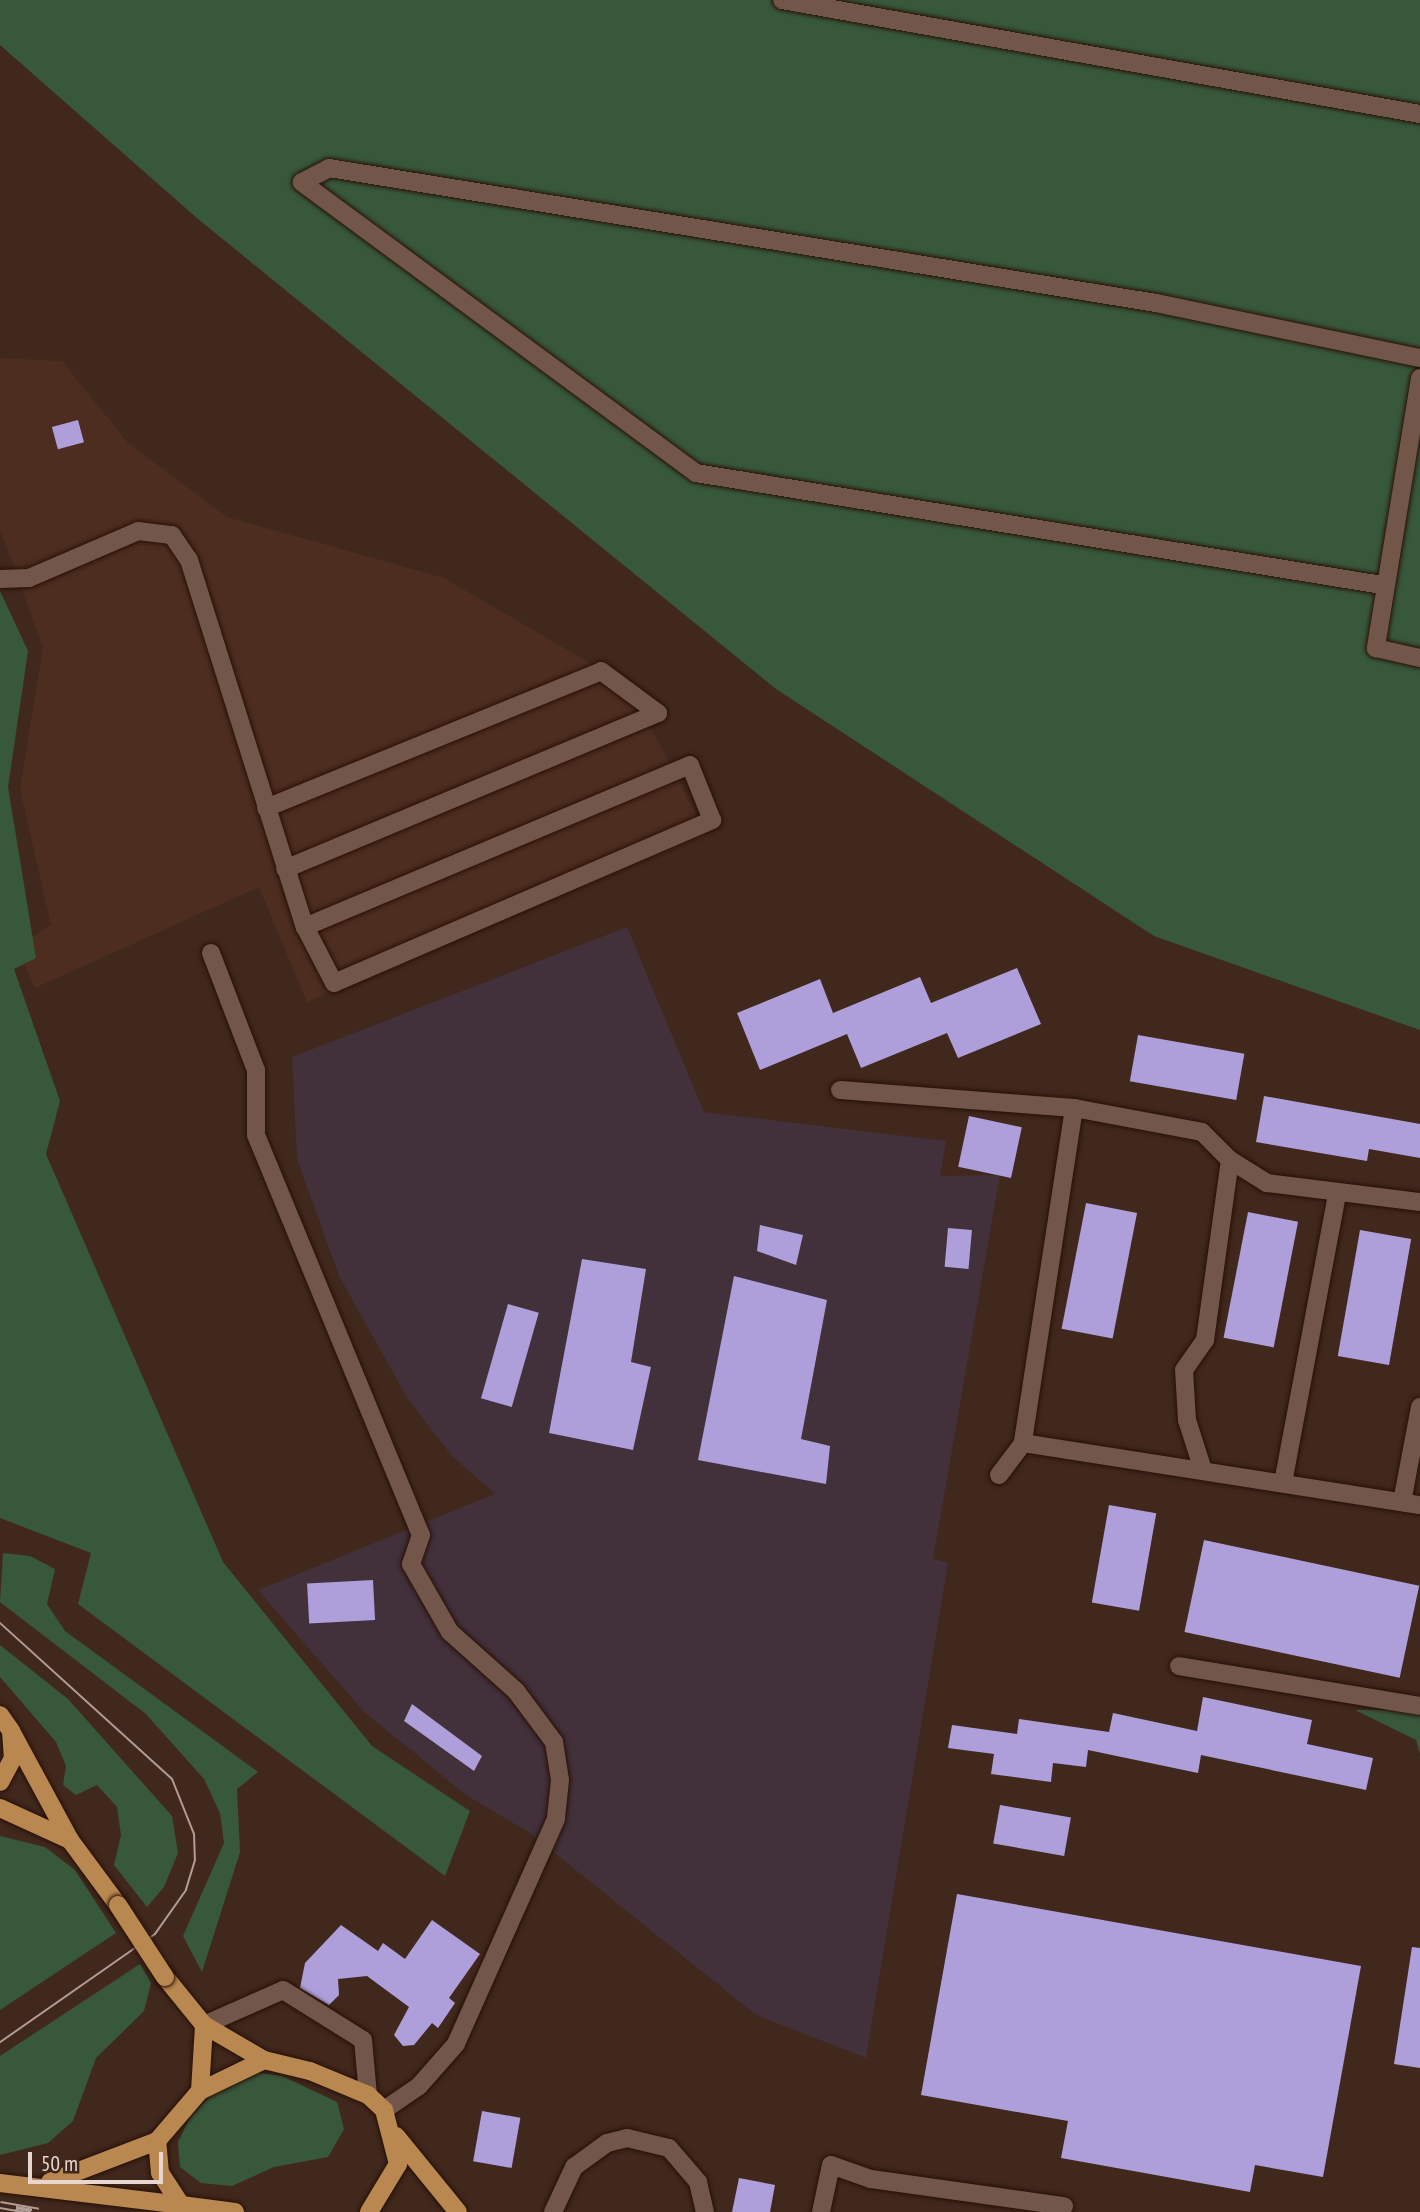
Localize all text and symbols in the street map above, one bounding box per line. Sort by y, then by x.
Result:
scale bar [32,2138,166,2182]
text: 50 m [41,2150,78,2177]

